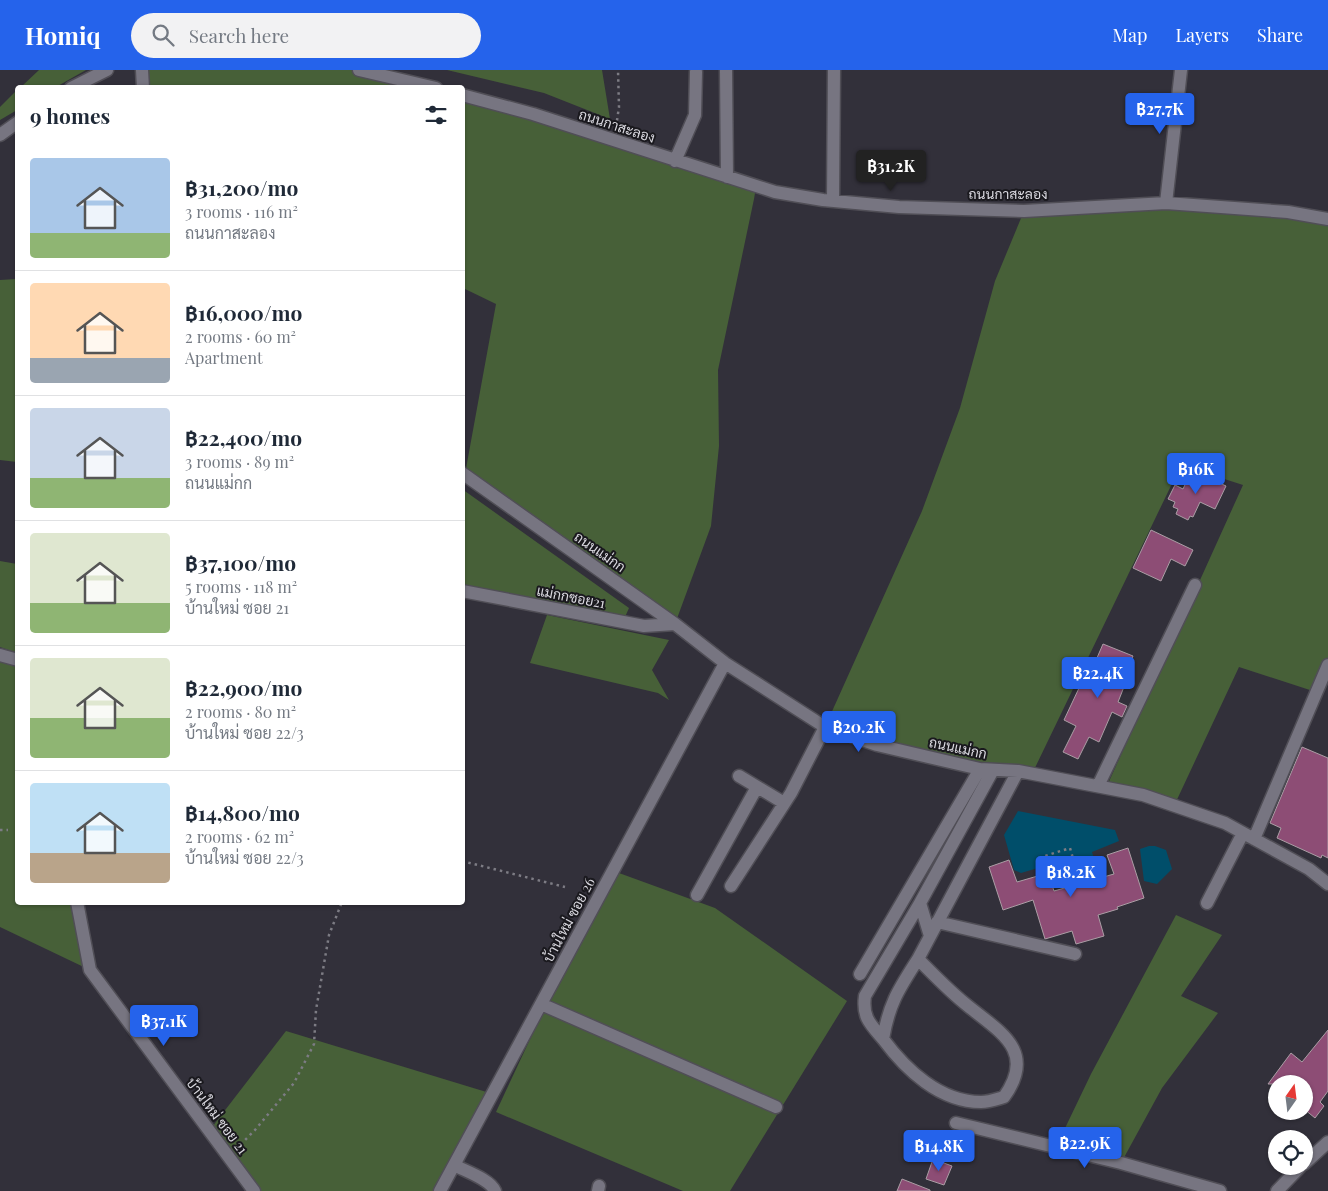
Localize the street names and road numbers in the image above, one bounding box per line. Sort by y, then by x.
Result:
street label: ถนนกาสะลอง [577,104,658,147]
street label: ถนนกาสะลอง [968,184,1048,203]
street label: ถนนแม่กก [571,527,630,576]
street label: แม่กกซอย21 [535,581,607,612]
street label: ถนนแม่กก [927,732,989,763]
street label: บ้านใหม่ ซอย 26 [538,874,599,965]
street label: บ้านใหม่ ซอย 21 [182,1074,252,1158]

